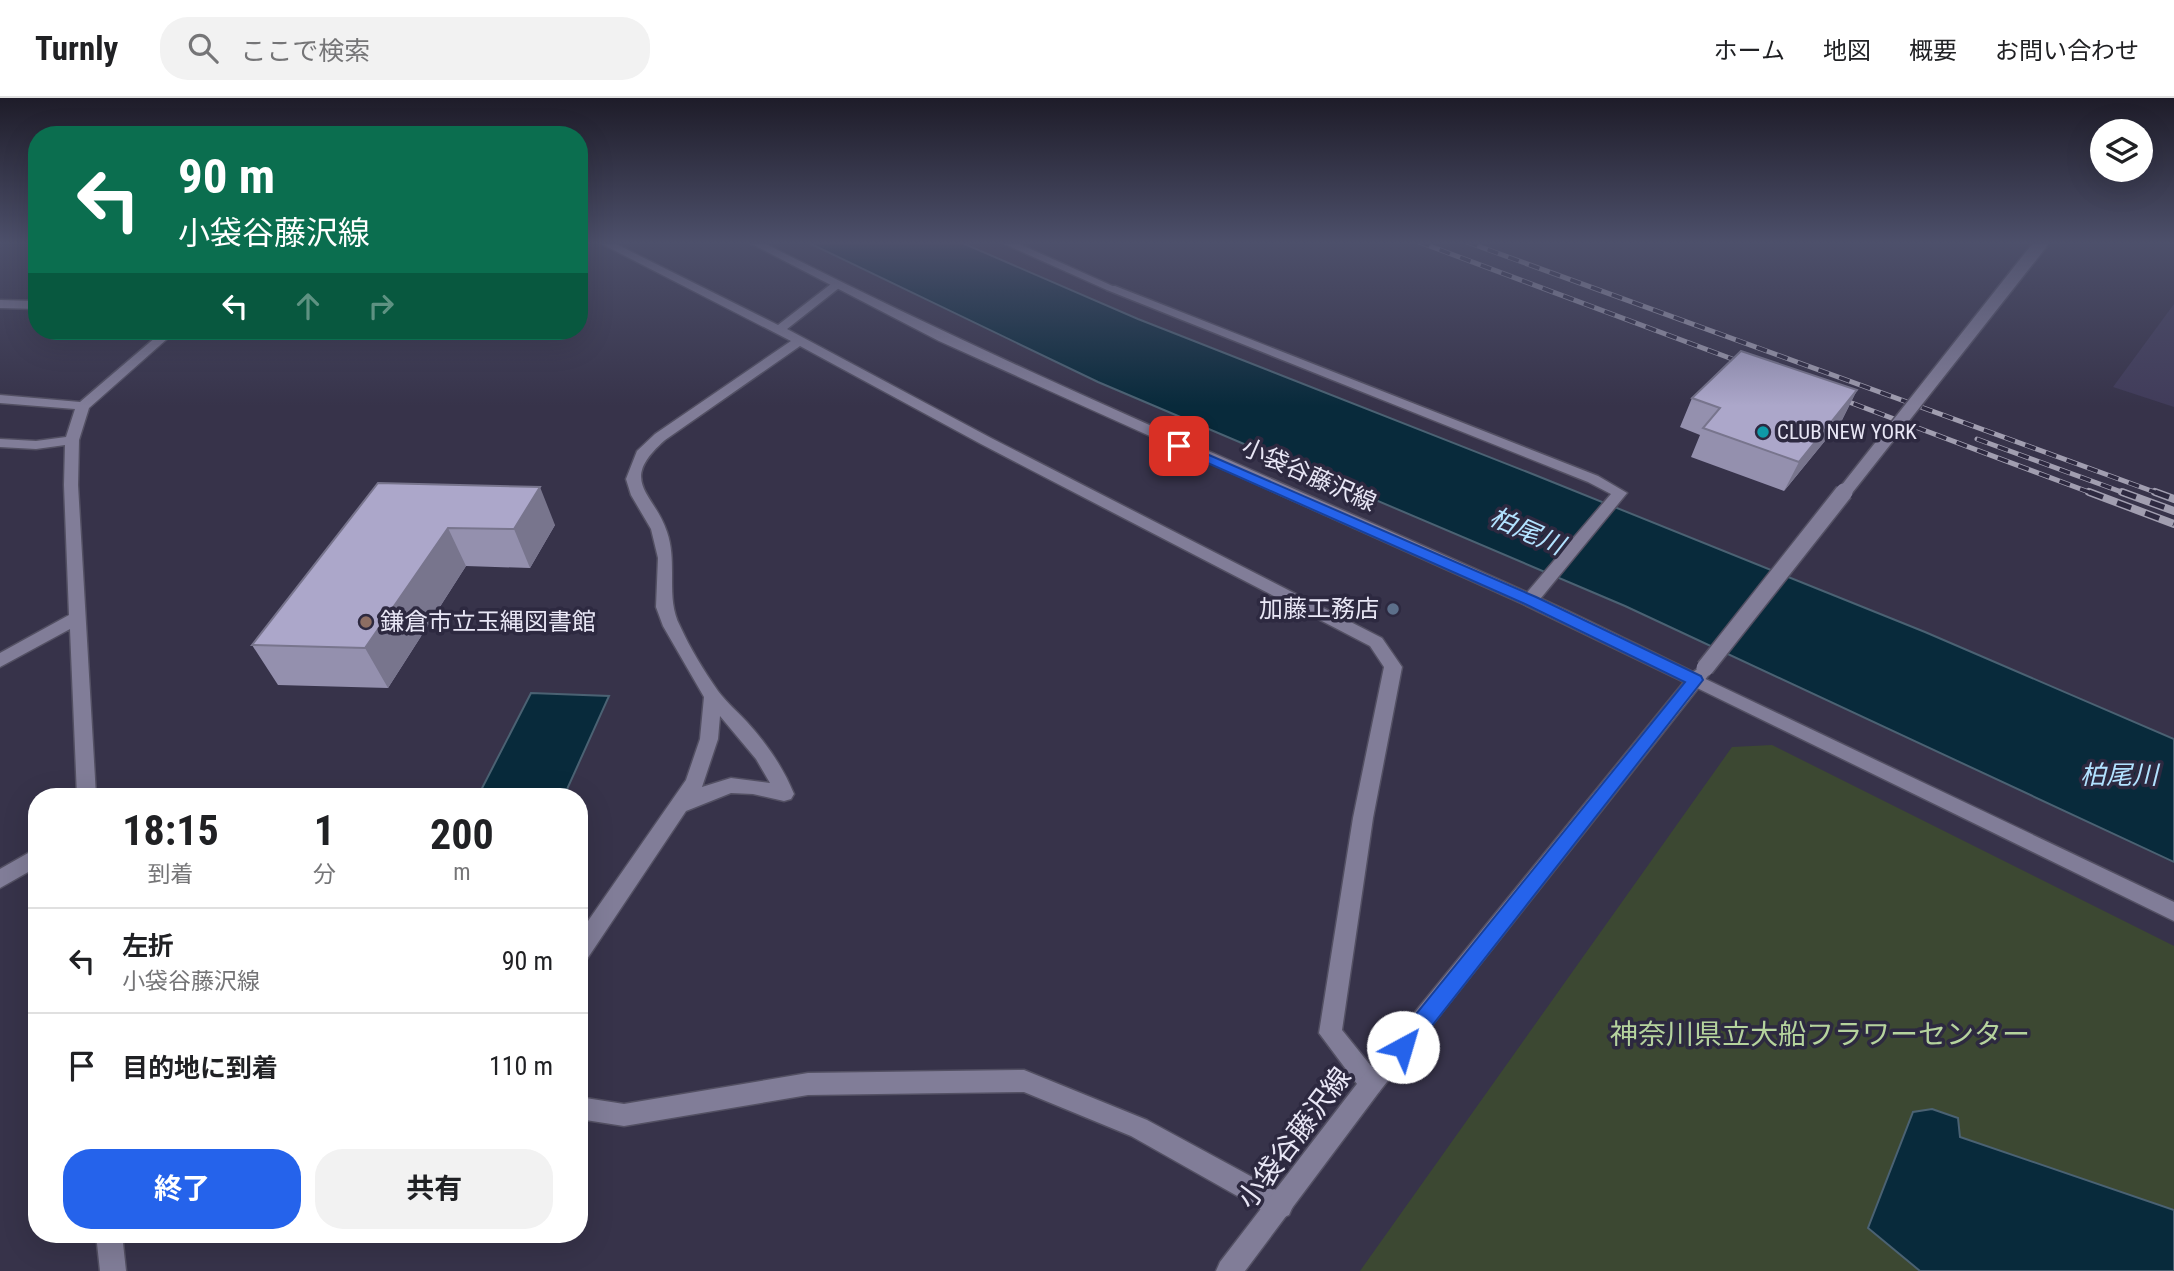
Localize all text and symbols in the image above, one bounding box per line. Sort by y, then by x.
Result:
search box [160,17,650,80]
text: Turnly [35,29,118,68]
icon: search [184,29,222,67]
text: ここで検索 [240,36,370,66]
text: ホーム [1714,37,1785,65]
text: 地図 [1823,37,1871,65]
text: 概要 [1909,37,1957,65]
text: お問い合わせ [1995,37,2139,65]
map controls [2090,119,2153,182]
button: layers [2090,119,2153,182]
text: 90 m [178,148,275,205]
icon: left [63,154,154,245]
text: 小袋谷藤沢線 [178,214,370,252]
icon: left [216,287,254,325]
icon: ahead [289,287,327,325]
icon: right [362,287,400,325]
pin [1149,416,1209,476]
place label: CLUB NEW YORK [1777,420,1917,444]
marker: CLUB NEW YORK [1755,424,1771,440]
icon: arrive [1160,427,1198,465]
street label: 小袋谷藤沢線 [1238,433,1380,517]
water label: 柏尾川 [1485,501,1571,562]
place label: 加藤工務店 [1259,595,1379,623]
marker: 加藤工務店 [1385,601,1401,617]
place label: 鎌倉市立玉縄図書館 [380,608,596,636]
marker: 鎌倉市立玉縄図書館 [358,614,374,630]
water label: 柏尾川 [2080,760,2161,790]
text: 18:15 [122,806,219,855]
text: 1 [314,806,335,855]
text: 200 [430,810,494,859]
text: m [453,859,471,886]
text: 到着 [147,861,193,888]
text: 分 [313,861,336,888]
text: 左折 [122,931,174,961]
icon: left [63,942,101,980]
text: 90 m [502,946,553,976]
text: 小袋谷藤沢線 [122,968,260,995]
position arrow [1366,1010,1440,1084]
park label: 神奈川県立大船フラワーセンター [1610,1018,2030,1051]
icon: arrive [63,1047,101,1085]
text: 110 m [489,1051,553,1081]
text: 目的地に到着 [122,1053,278,1083]
street label: 小袋谷藤沢線 [1230,1061,1358,1215]
button: 終了 [63,1149,301,1229]
button: 共有 [315,1149,553,1229]

